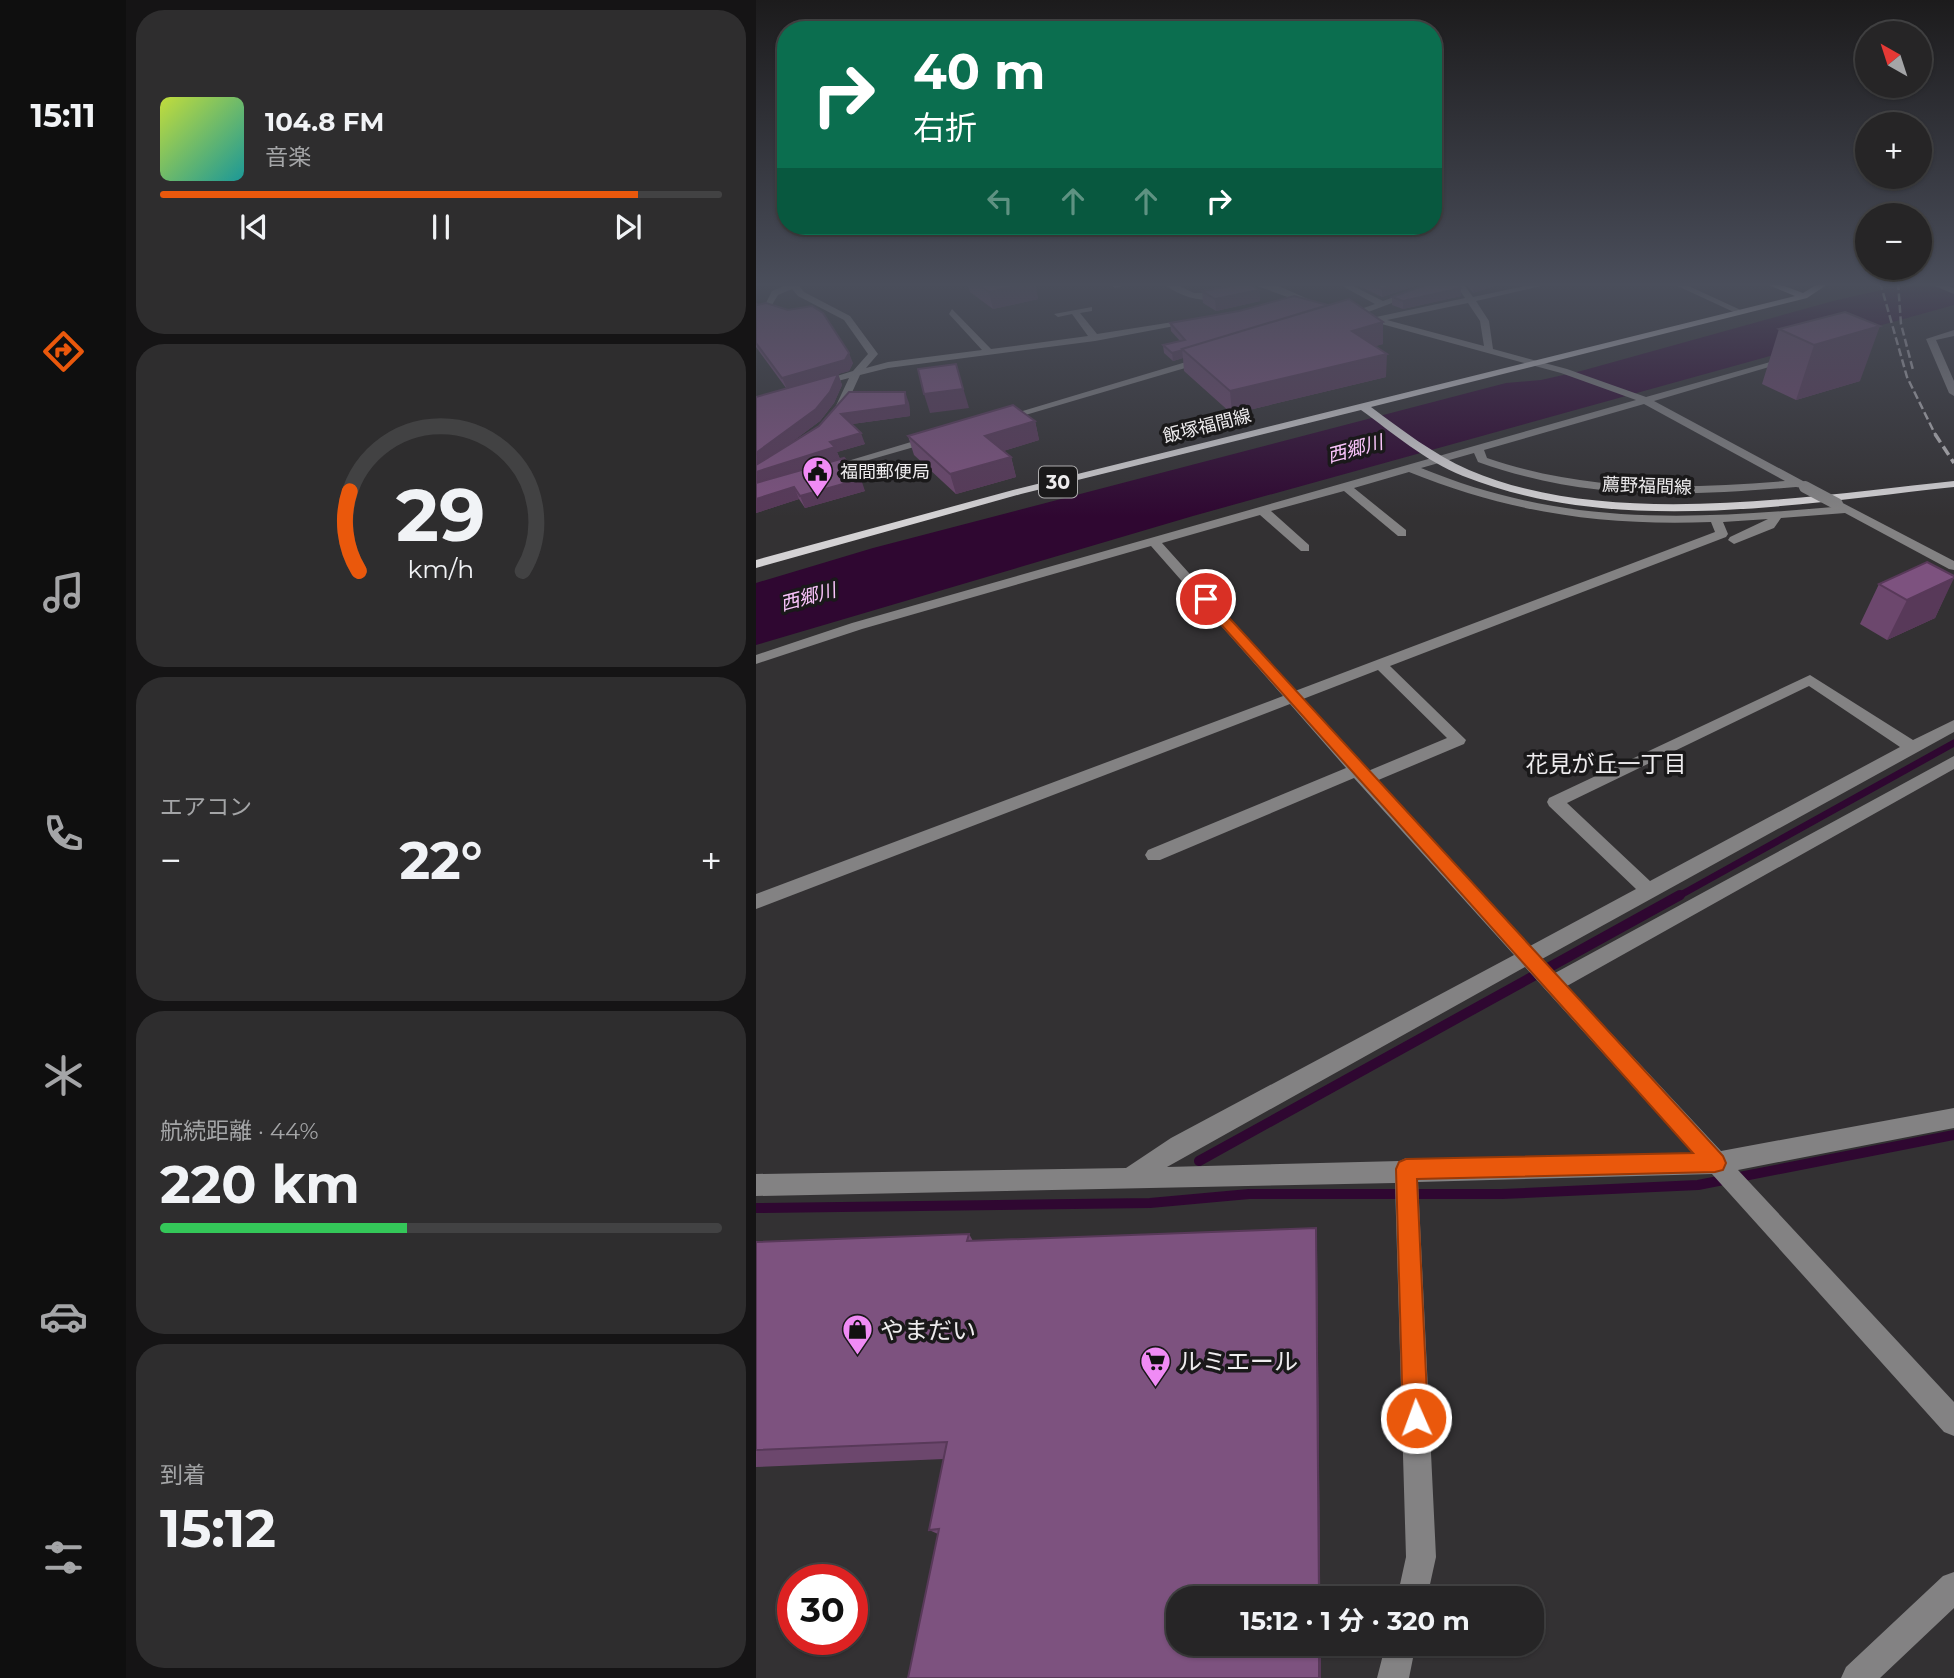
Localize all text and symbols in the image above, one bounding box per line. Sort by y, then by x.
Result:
north arrow [1855,21,1932,98]
map controls [1855,21,1932,280]
text: 40 m [913,42,1045,101]
icon: right [798,49,889,140]
text: 15:11 [30,96,96,135]
text: 104.8 FM [265,106,384,138]
text: 右折 [913,108,977,147]
button: + [1855,112,1932,189]
text: 音楽 [265,143,311,171]
icon: left [981,182,1019,220]
icon: ahead [1054,182,1092,220]
icon: ahead [1127,182,1165,220]
icon: right [1200,182,1238,220]
button: − [1855,203,1932,280]
icon: previous [235,208,273,246]
icon: pause [422,208,460,246]
icon: next [609,208,647,246]
icon: directions [39,327,88,376]
street label: 飯塚福間線 [1161,404,1253,448]
water label: 西郷川 [1324,430,1387,467]
public building icon: 福間郵便局 [800,455,834,499]
place label: 福間郵便局 [840,461,930,483]
road number: 30 [1039,467,1077,498]
text: 29 [396,472,486,560]
street label: 薦野福間線 [1602,473,1692,499]
text: km/h [408,554,474,584]
icon: music [39,568,88,617]
pin [1176,569,1236,629]
water label: 西郷川 [777,578,840,615]
icon: arrive [1187,580,1225,618]
district label: 花見が丘一丁目 [1526,750,1687,778]
text: エアコン [160,793,252,821]
icon: phone [39,809,88,858]
text: 22° [399,829,483,892]
text: − [160,837,182,884]
text: + [700,837,722,884]
icon: climate [39,1051,88,1100]
text: 航続距離 · 44% [160,1117,319,1145]
text: 220 km [160,1153,360,1216]
icon: car [39,1292,88,1341]
shop icon: やまだい [840,1313,874,1357]
place label: やまだい [880,1316,976,1345]
supermarket icon: ルミエール [1138,1344,1172,1388]
place label: ルミエール [1178,1347,1298,1376]
position arrow [1379,1381,1453,1455]
text: 到着 [160,1461,206,1489]
text: 15:12 [160,1497,276,1560]
icon: filters [39,1533,88,1582]
speed limit sign: 30 [777,1564,868,1655]
text: 15:12 · 1 分 · 320 m [1240,1605,1470,1637]

